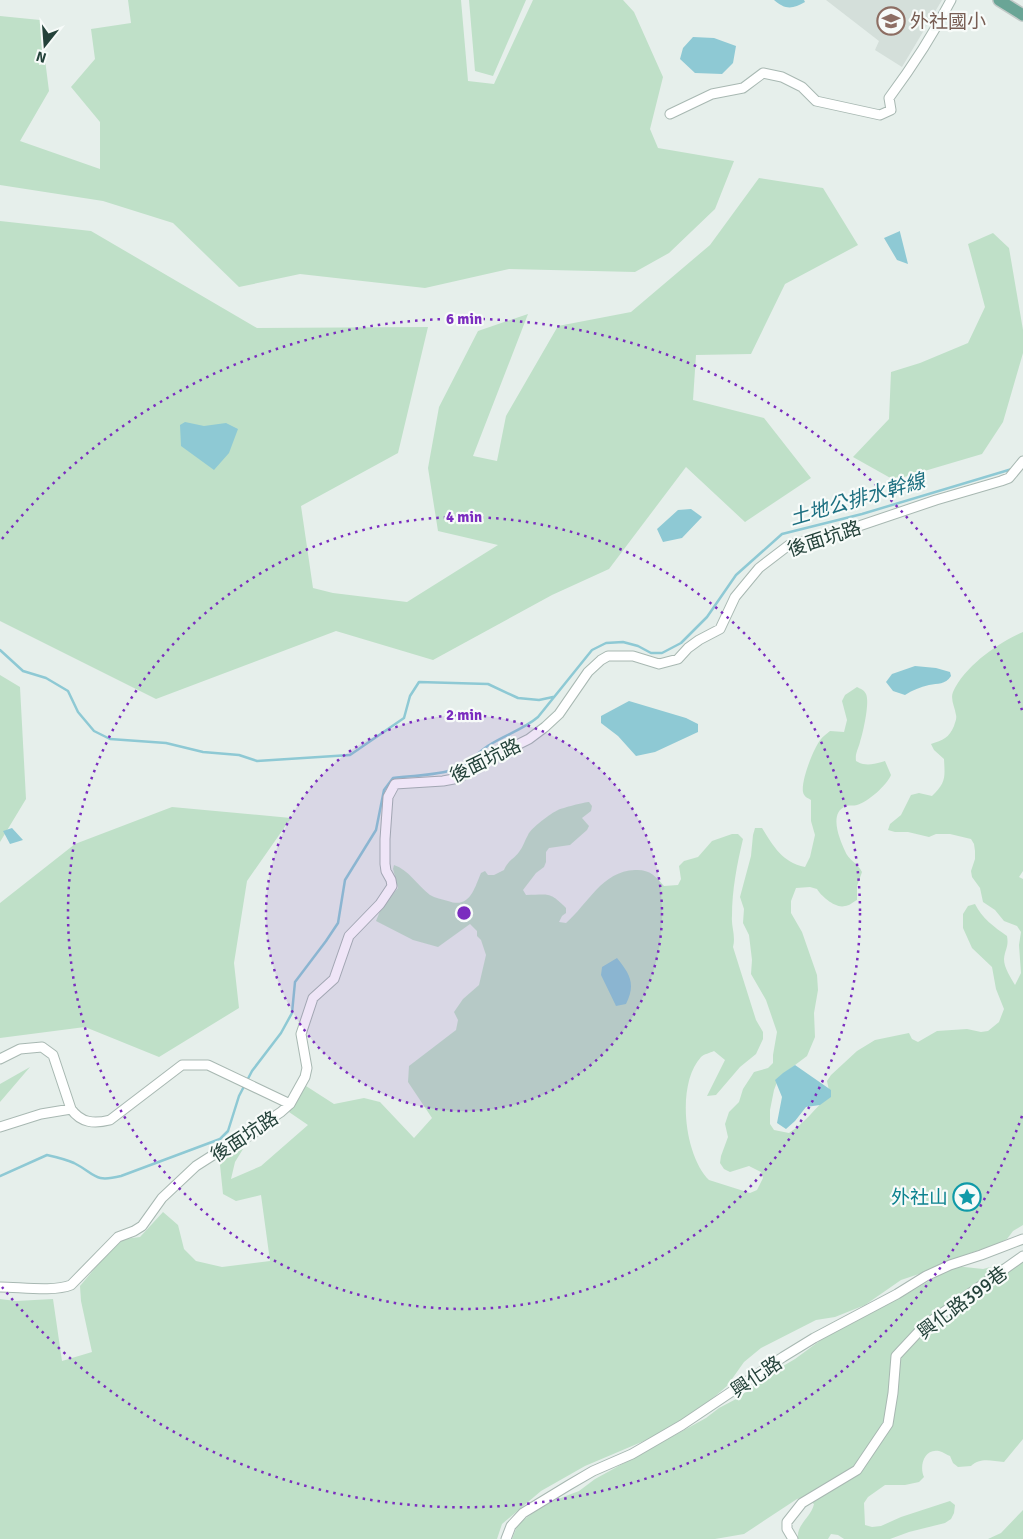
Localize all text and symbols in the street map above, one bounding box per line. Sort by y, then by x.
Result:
school or university icon: 外社國小 [876,6,906,36]
place label: 外社國小 [910,10,986,34]
north arrow [20,20,70,70]
text: N [34,47,48,67]
text: 6 min [446,310,482,328]
water label: 土地公排水幹線 [786,468,930,531]
text: 4 min [446,508,482,526]
street label: 後面坑路 [784,516,864,562]
text: 2 min [446,706,482,724]
street label: 後面坑路 [446,733,525,788]
centre of rings [455,904,473,922]
street label: 後面坑路 [206,1106,283,1168]
place icon: 外社山 [952,1182,982,1212]
place label: 外社山 [891,1186,948,1210]
street label: 興化路399巷 [913,1261,1012,1345]
street label: 興化路 [726,1351,787,1403]

